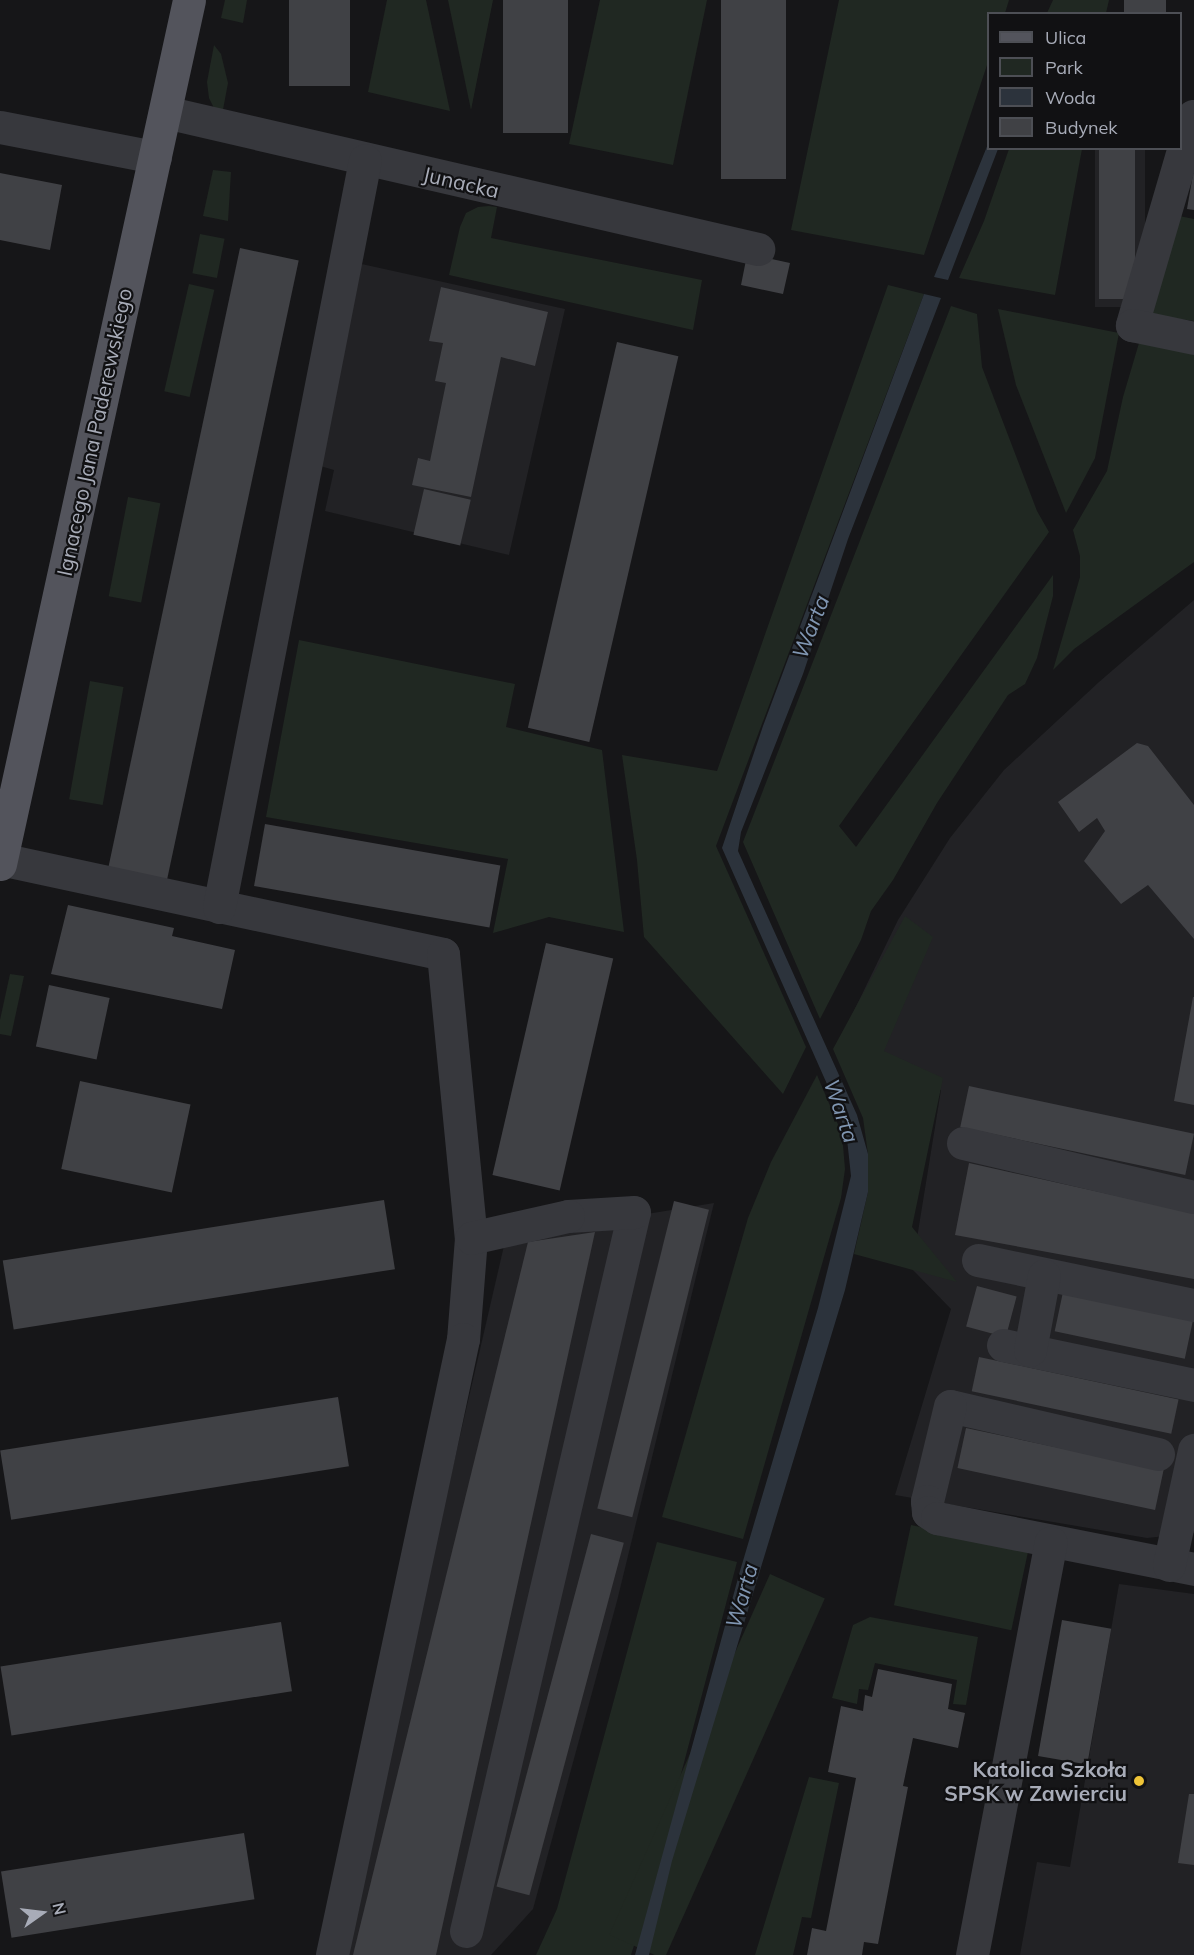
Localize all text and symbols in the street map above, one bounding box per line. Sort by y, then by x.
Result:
legend [987,12,1182,150]
text: Ulica [1045,26,1086,49]
text: Park [1045,56,1083,79]
text: Woda [1045,86,1096,109]
text: Budynek [1045,116,1118,139]
street label: Junacka [420,161,502,203]
street label: Ignacego Jana Paderewskiego [51,286,137,578]
water label: Warta [787,592,835,662]
water label: Warta [818,1076,864,1146]
water label: Warta [720,1561,764,1631]
place label: Katolica Szkoła SPSK w Zawierciu [944,1756,1127,1806]
marker: Katolica Szkoła SPSK w Zawierciu [1132,1774,1146,1788]
north arrow [12,1883,72,1943]
text: N [48,1900,71,1917]

